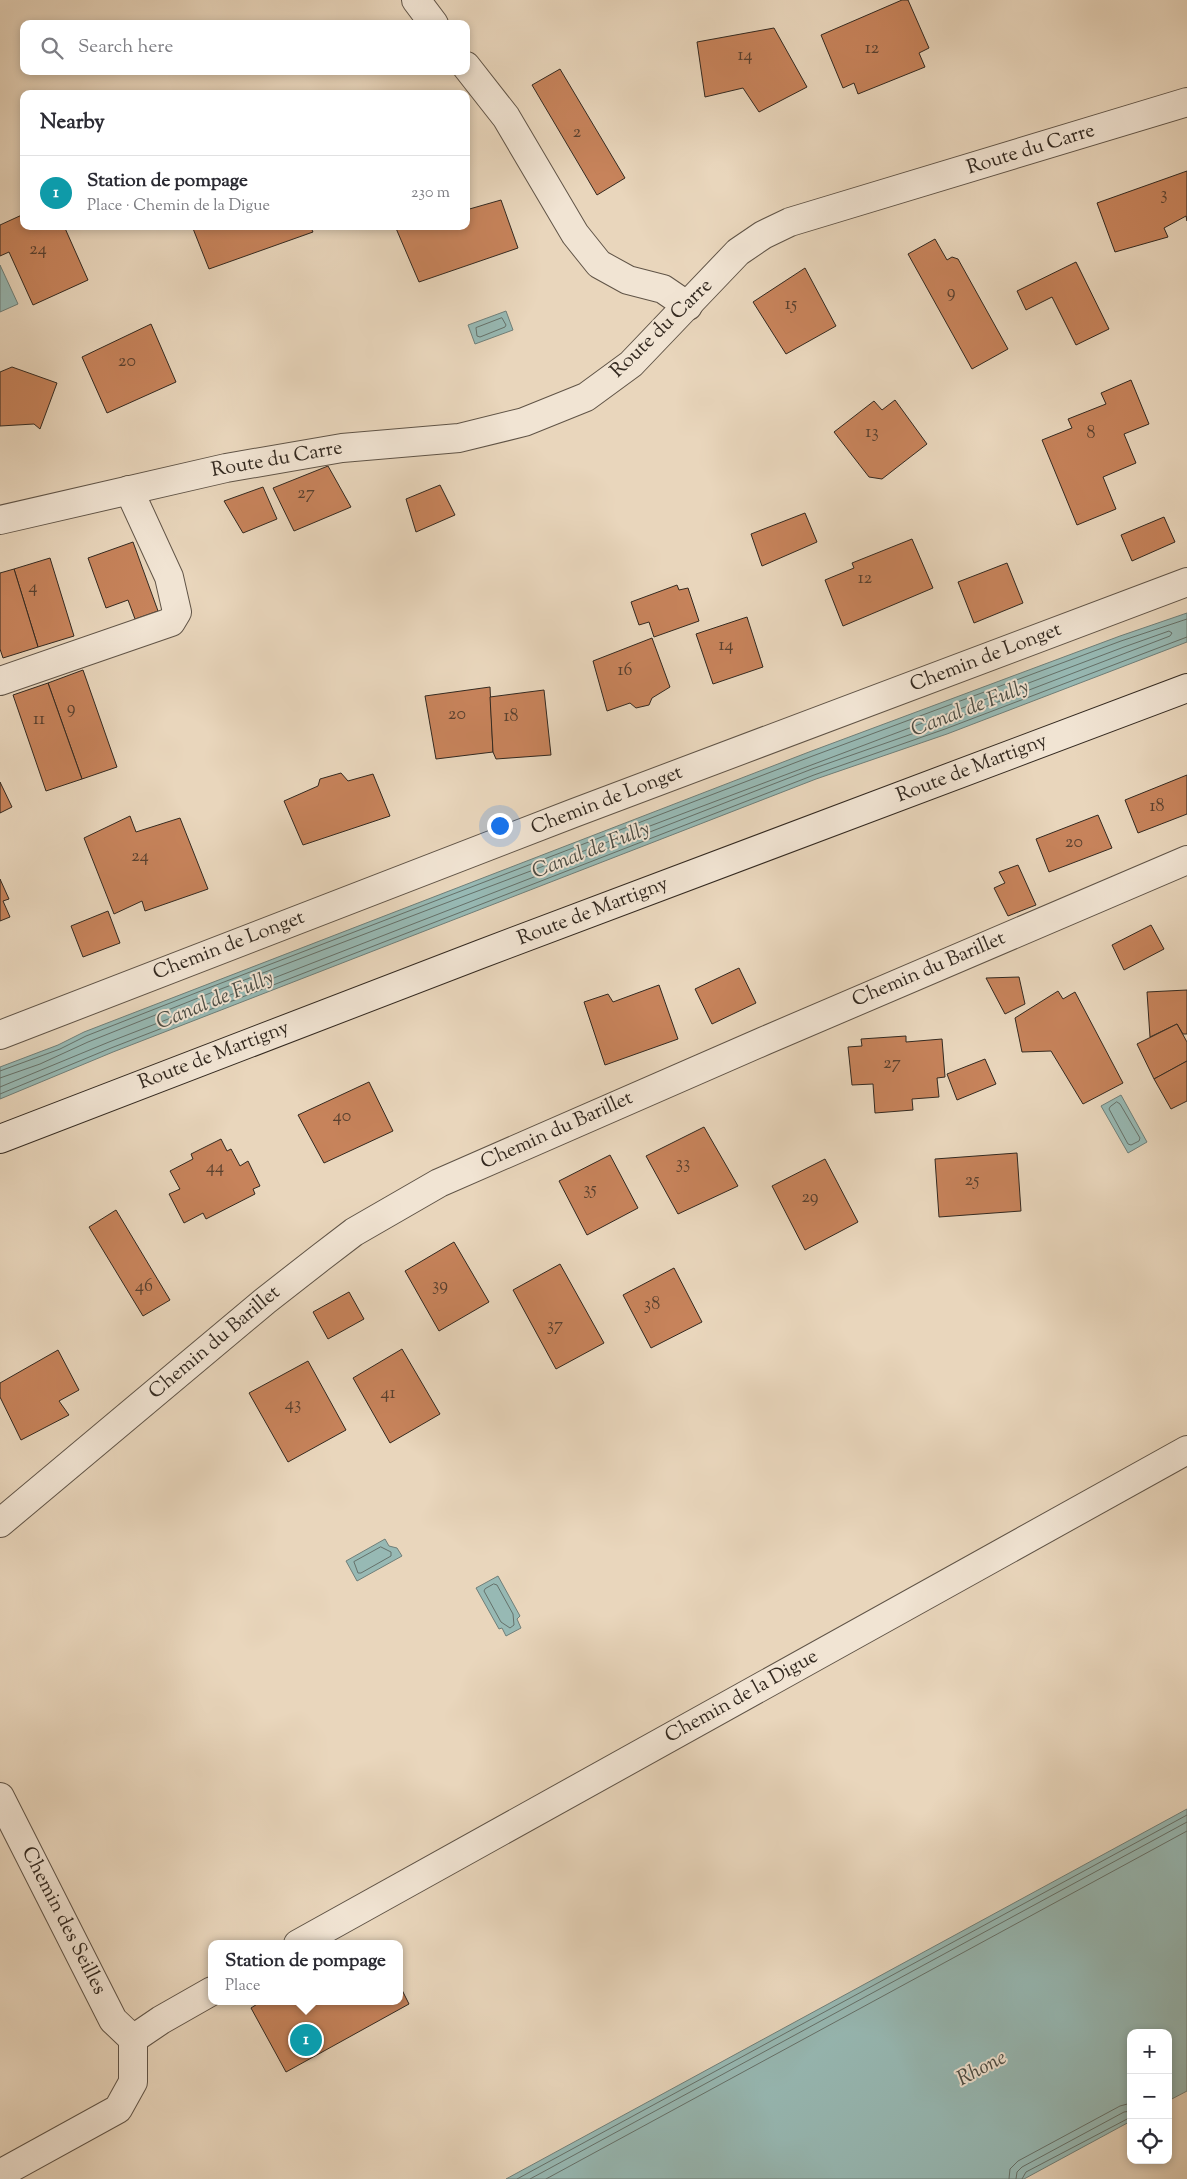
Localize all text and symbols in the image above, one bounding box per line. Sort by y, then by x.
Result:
search box [20,20,470,75]
icon: search [38,34,66,62]
text: Search here [78,34,173,61]
house number: 12 [865,36,880,62]
house number: 14 [737,43,753,69]
text: Nearby [40,108,105,138]
street label: Route du Carre [963,117,1099,183]
house number: 2 [573,120,582,146]
text: Station de pompage [87,168,248,195]
text: 1 [53,182,59,205]
text: 230 m [411,182,450,205]
house number: 3 [1160,182,1168,208]
text: Place · Chemin de la Digue [87,195,270,218]
house number: 24 [29,237,47,263]
street label: Route du Carre [604,272,720,386]
house number: 9 [947,280,956,306]
house number: 15 [785,292,797,318]
house number: 20 [118,349,136,375]
house number: 13 [865,420,879,446]
house number: 8 [1087,421,1096,447]
street label: Route du Carre [209,434,345,486]
house number: 27 [297,481,315,507]
house number: 12 [858,566,873,592]
house number: 4 [28,575,38,601]
street label: Chemin de Longet [906,616,1066,700]
house number: 14 [718,633,734,659]
house number: 16 [617,658,633,684]
water label: Canal de Fully [907,673,1033,745]
house number: 9 [67,696,76,722]
house number: 20 [448,702,466,728]
house number: 18 [503,704,519,730]
house number: 11 [33,707,45,733]
street label: Route de Martigny [892,727,1052,811]
street label: Chemin de Longet [527,759,687,843]
house number: 18 [1149,794,1165,820]
your location [487,813,513,839]
water label: Canal de Fully [528,815,654,887]
house number: 20 [1065,830,1083,856]
house number: 24 [131,844,149,870]
street label: Route de Martigny [513,870,673,954]
street label: Chemin de Longet [149,904,309,988]
street label: Chemin du Barillet [848,925,1010,1015]
water label: Canal de Fully [152,964,278,1038]
street label: Route de Martigny [134,1014,294,1098]
house number: 27 [883,1051,901,1077]
street label: Chemin du Barillet [476,1084,638,1178]
house number: 40 [333,1104,351,1130]
house number: 33 [676,1151,690,1177]
house number: 44 [206,1155,224,1181]
house number: 25 [965,1168,979,1194]
house number: 35 [583,1177,597,1203]
house number: 29 [801,1185,819,1211]
house number: 39 [432,1273,448,1299]
house number: 46 [135,1274,153,1300]
street label: Chemin du Barillet [143,1279,287,1407]
house number: 38 [644,1292,660,1318]
house number: 37 [547,1313,563,1339]
house number: 41 [380,1381,396,1407]
house number: 43 [285,1392,301,1418]
street label: Chemin de la Digue [660,1643,824,1751]
street label: Chemin des Seilles [13,1842,113,2000]
popup [208,1940,403,2005]
text: Station de pompage [225,1948,386,1975]
text: Place [225,1975,260,1998]
pin: 1 [290,2021,322,2059]
map controls [1127,2029,1172,2164]
button: + [1127,2029,1172,2074]
water label: Rhone [952,2043,1012,2095]
button: − [1127,2074,1172,2119]
button: locate [1127,2119,1172,2164]

